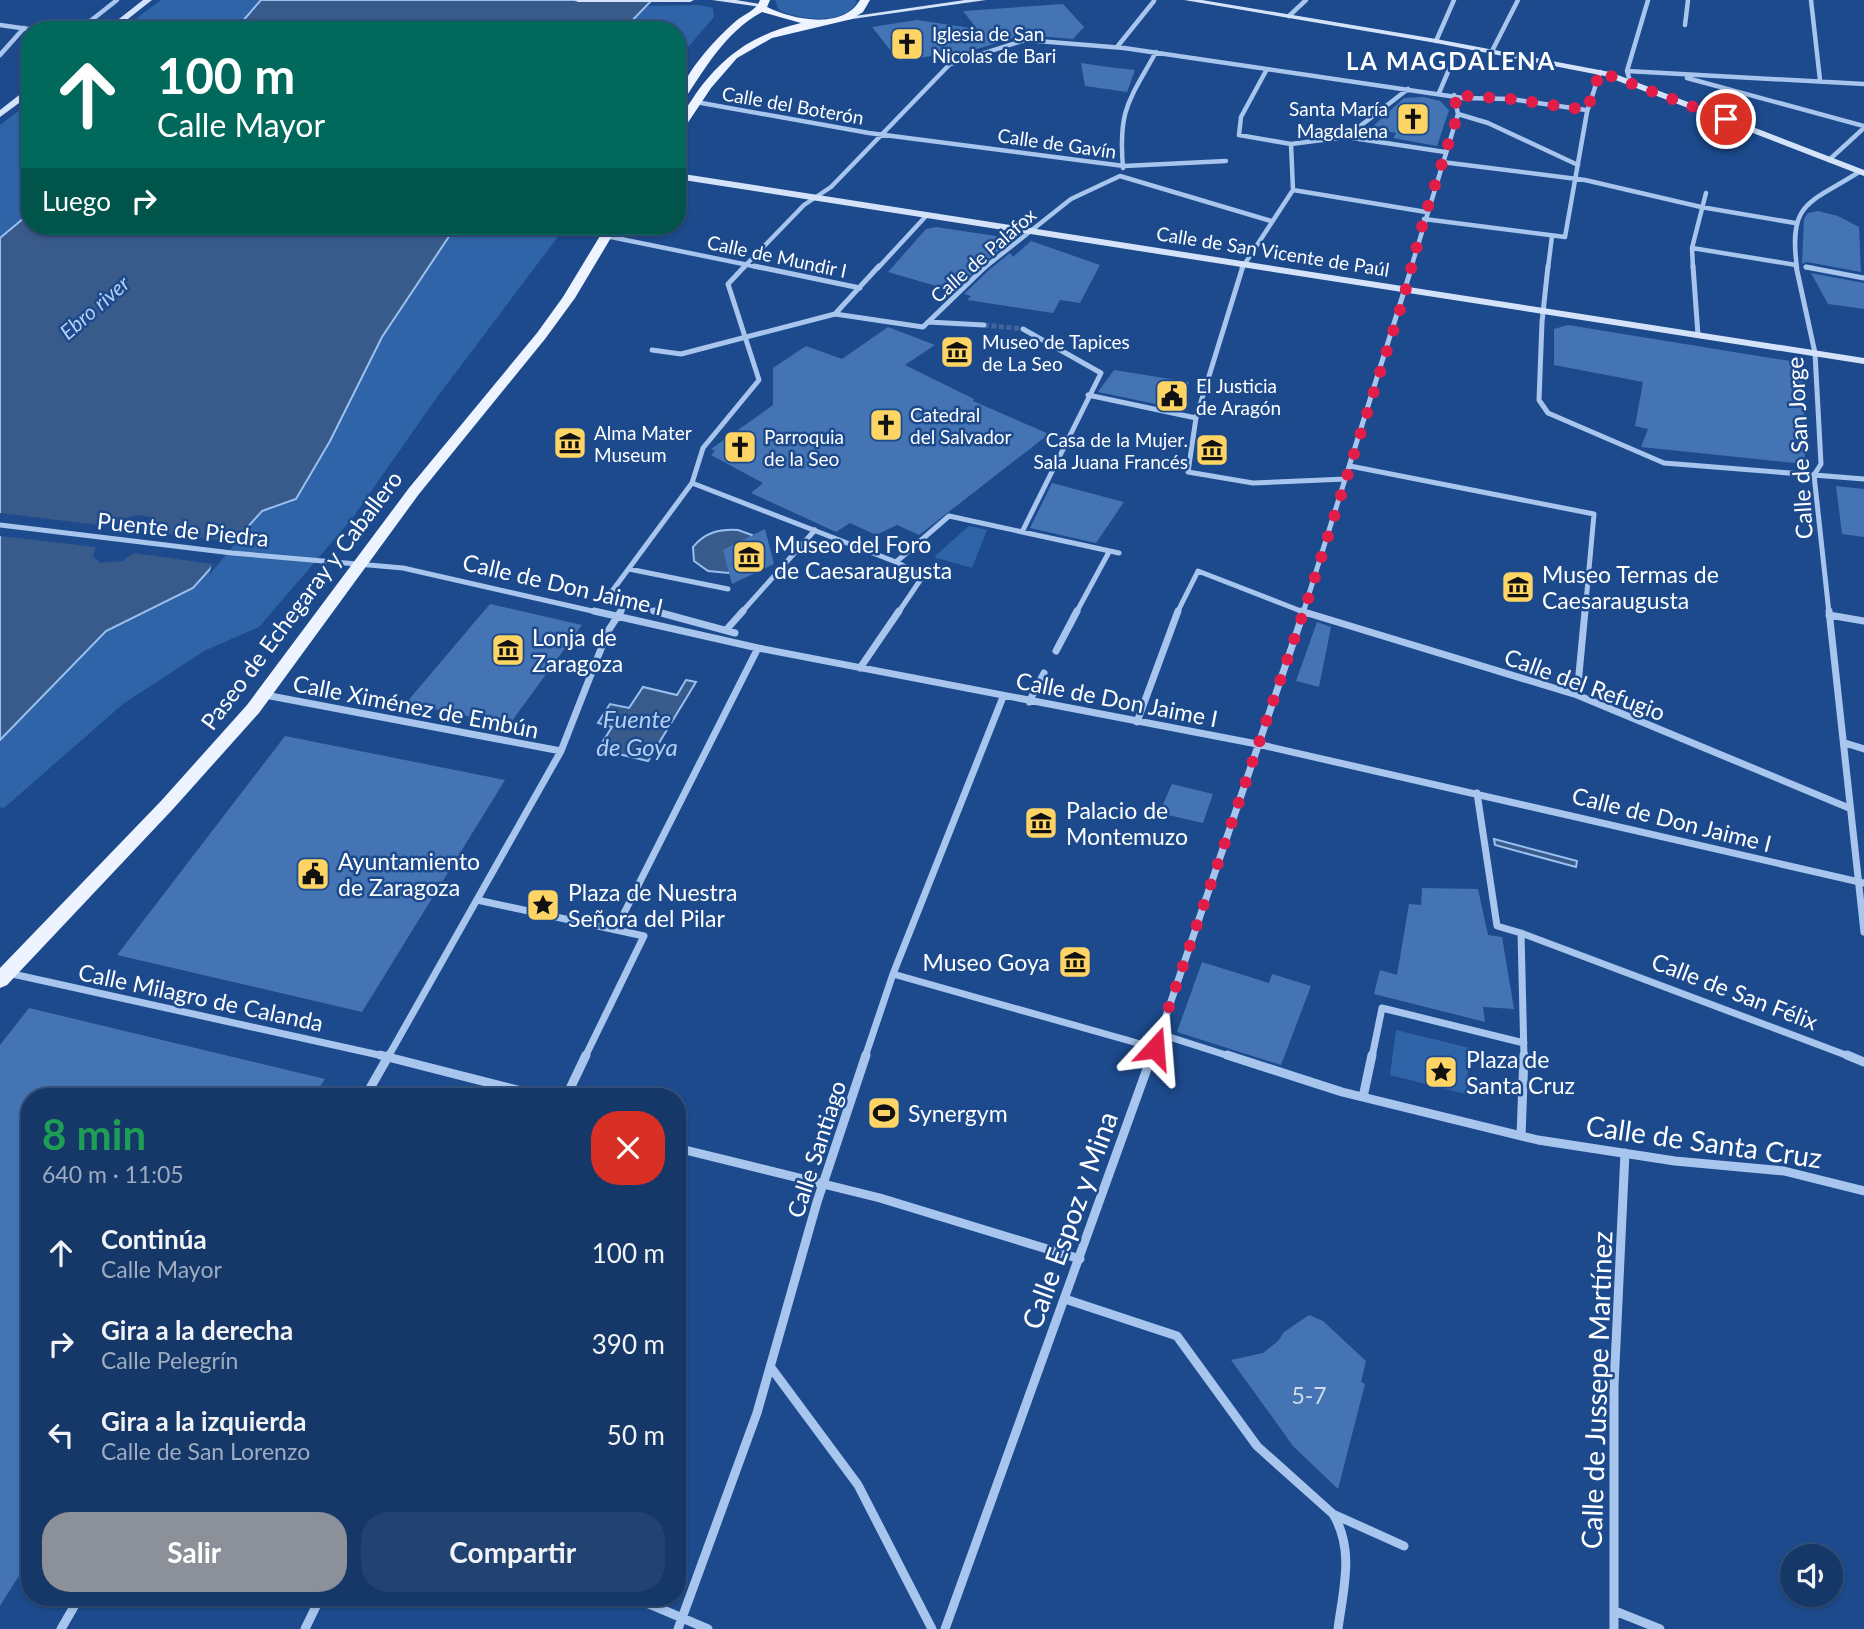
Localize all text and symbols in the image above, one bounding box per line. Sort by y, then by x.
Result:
place label: Iglesia de San Nicolas de Bari [932,22,1056,67]
church icon: Iglesia de San Nicolas de Bari [888,25,926,63]
text: 100 m [157,46,295,104]
district label: LA MAGDALENA [1346,46,1556,75]
icon: ahead [42,49,133,140]
street label: Calle del Boterón [720,81,866,129]
pin [1696,89,1756,149]
place label: Santa María Magdalena [1289,97,1388,142]
church icon: Santa María Magdalena [1394,100,1432,138]
icon: arrive [1707,100,1745,138]
text: Calle Mayor [157,105,325,144]
street label: Calle de Gavín [996,123,1118,163]
icon: right [125,182,163,220]
text: Luego [42,185,111,217]
street label: Calle de Palafox [926,203,1041,307]
street label: Calle de San Vicente de Paúl [1155,221,1391,281]
street label: Calle de Mundir I [705,230,849,282]
water label: Ebro river [54,269,135,344]
place label: Museo de Tapices de La Seo [982,330,1130,375]
museum icon: Museo de Tapices de La Seo [938,333,976,371]
street label: Calle de San Jorge [1780,356,1818,540]
place label: El Justicia de Aragón [1196,374,1281,419]
public building icon: El Justicia de Aragón [1153,377,1191,415]
place label: Catedral del Salvador [910,403,1012,448]
church icon: Catedral del Salvador [867,406,905,444]
place label: Alma Mater Museum [594,421,692,466]
museum icon: Alma Mater Museum [551,424,589,462]
place label: Parroquia de la Seo [764,425,844,470]
church icon: Parroquia de la Seo [721,428,759,466]
place label: Casa de la Mujer. Sala Juana Francés [1034,428,1188,473]
museum icon: Casa de la Mujer. Sala Juana Francés [1193,431,1231,469]
street label: Paseo de Echegaray y Caballero [194,465,408,735]
street label: Puente de Piedra [96,506,270,552]
place label: Museo del Foro de Caesaraugusta [774,530,952,584]
museum icon: Museo del Foro de Caesaraugusta [730,538,768,576]
street label: Calle de Don Jaime I [460,547,666,621]
place label: Museo Termas de Caesaraugusta [1542,560,1719,614]
museum icon: Museo Termas de Caesaraugusta [1499,568,1537,606]
place label: Lonja de Zaragoza [532,623,623,677]
museum icon: Lonja de Zaragoza [489,631,527,669]
street label: Calle del Refugio [1501,642,1669,726]
street label: Calle de Don Jaime I [1014,666,1220,732]
street label: Calle Ximénez de Embún [291,668,541,744]
water label: Fuente de Goya [596,704,678,761]
street label: Calle de Don Jaime I [1569,781,1775,857]
place label: Palacio de Montemuzo [1066,796,1188,850]
museum icon: Palacio de Montemuzo [1022,804,1060,842]
place label: Ayuntamiento de Zaragoza [338,847,480,901]
public building icon: Ayuntamiento de Zaragoza [294,855,332,893]
place label: Plaza de Nuestra Señora del Pilar [568,878,737,932]
place icon: Plaza de Nuestra Señora del Pilar [524,886,562,924]
museum icon: Museo Goya [1056,943,1094,981]
street label: Calle de San Félix [1648,946,1822,1036]
place label: Museo Goya [923,948,1050,976]
street label: Calle Milagro de Calanda [76,957,326,1037]
position arrow [1118,1011,1192,1085]
place label: Plaza de Santa Cruz [1466,1045,1575,1099]
place icon: Plaza de Santa Cruz [1422,1053,1460,1091]
street label: Calle Santiago [781,1077,851,1221]
sports icon: Synergym [865,1094,903,1132]
place label: Synergym [908,1099,1008,1127]
street label: Calle Espoz y Mina [1014,1106,1124,1334]
street label: Calle de Santa Cruz [1584,1108,1824,1174]
text: 8 min [42,1109,146,1159]
button: close [591,1111,665,1185]
text: 640 m · 11:05 [42,1160,184,1188]
text: Continúa [101,1223,207,1255]
street label: Calle de Jussepe Martínez [1573,1230,1619,1550]
icon: ahead [42,1234,80,1272]
text: 100 m [592,1237,665,1269]
text: Calle Mayor [101,1255,222,1283]
text: Gira a la derecha [101,1314,293,1346]
icon: right [42,1325,80,1363]
text: 390 m [592,1328,665,1360]
text: Calle Pelegrín [101,1346,238,1374]
house number: 5-7 [1291,1381,1327,1409]
text: Gira a la izquierda [101,1405,307,1437]
icon: left [42,1416,80,1454]
text: 50 m [607,1419,665,1451]
text: Calle de San Lorenzo [101,1437,310,1465]
button: Salir [42,1512,347,1592]
button: Compartir [361,1512,665,1592]
map controls [1780,1544,1843,1607]
button: sound [1780,1544,1843,1607]

